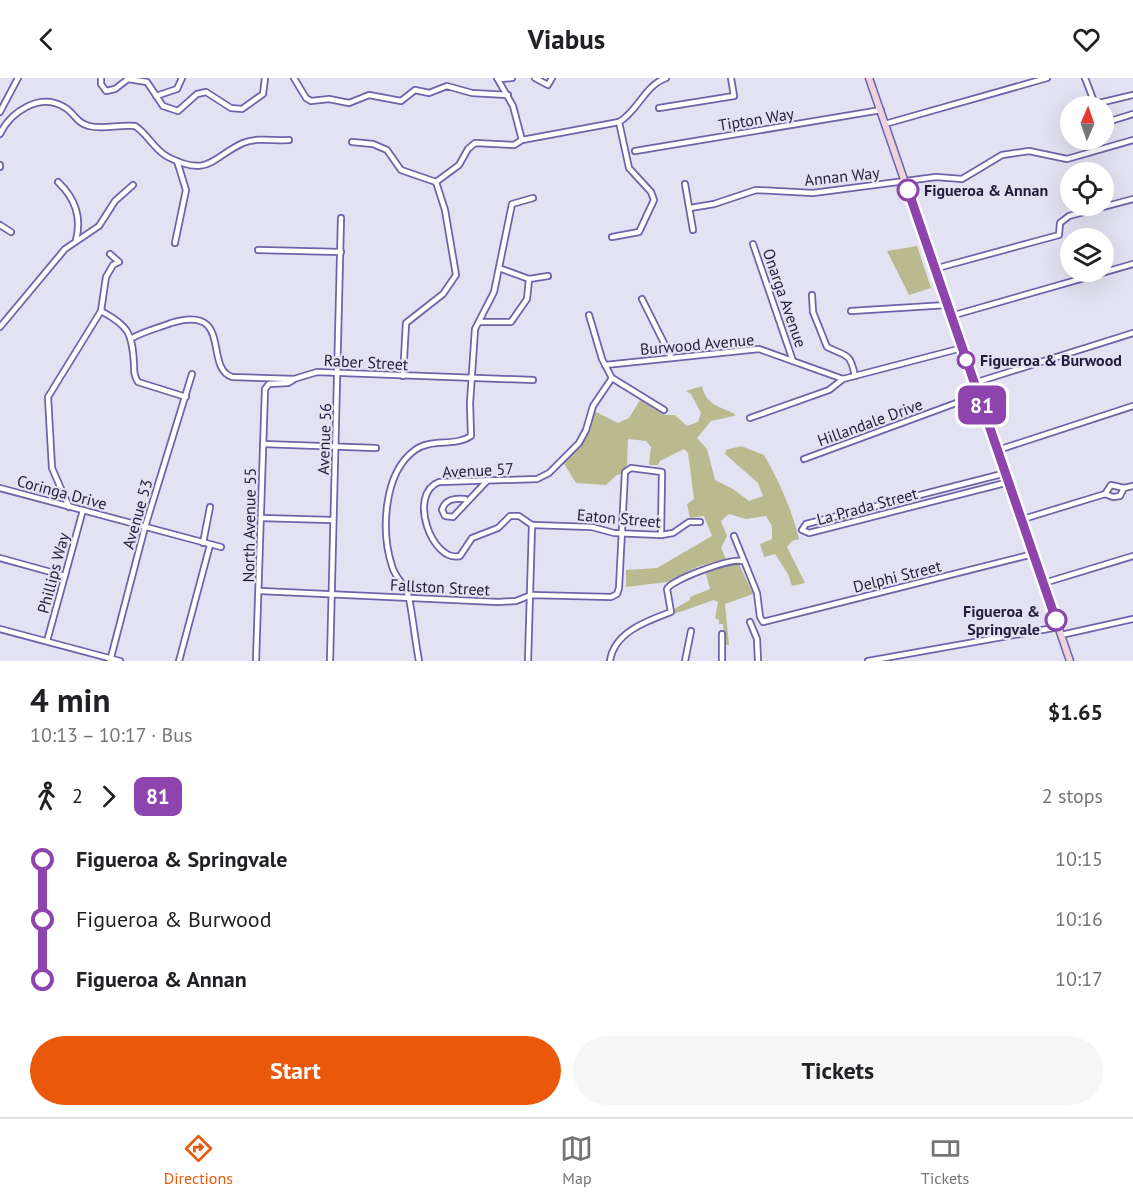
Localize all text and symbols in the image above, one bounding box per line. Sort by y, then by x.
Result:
text: Viabus [528,22,605,56]
icon: back [30,23,63,56]
icon: heart [1070,23,1103,56]
north arrow [1060,96,1114,150]
map controls [1060,96,1114,282]
street label: Tipton Way [717,103,796,135]
street label: Annan Way [803,162,881,190]
button: locate [1060,162,1114,216]
marker: Figueroa & Annan [897,179,919,201]
place label: Figueroa & Annan [924,180,1048,200]
button: layers [1060,228,1114,282]
street label: Onarga Avenue [759,246,811,350]
street label: Burwood Avenue [639,329,755,359]
street label: Raber Street [323,350,409,374]
place label: Figueroa & Burwood [980,350,1122,370]
marker: Figueroa & Burwood [957,351,975,369]
line badge: 81 [955,386,1009,424]
text: 81 [970,392,994,419]
street label: Hillandale Drive [815,394,925,450]
street label: Avenue 56 [313,403,335,475]
street label: Avenue 57 [442,458,514,482]
street label: North Avenue 55 [238,467,260,583]
street label: Coringa Drive [15,470,109,514]
street label: Avenue 53 [118,477,156,551]
street label: La Prada Street [814,483,920,529]
street label: Eaton Street [576,504,662,532]
street label: Phillips Way [33,530,74,616]
street label: Delphi Street [851,555,944,597]
street label: Fallston Street [390,574,491,600]
place label: Figueroa & Springvale [963,601,1040,639]
marker: Figueroa & Springvale [1045,609,1067,631]
text: 4 min [30,678,111,721]
text: $1.65 [1048,698,1103,726]
text: 10:13 – 10:17 · Bus [30,722,192,748]
icon: walk [30,780,63,813]
icon: forward [92,780,125,813]
text: 2 [72,783,83,809]
text: 81 [146,783,170,810]
text: 2 stops [1042,783,1103,809]
text: Figueroa & Springvale [76,845,287,873]
text: 10:15 [1055,846,1103,872]
text: Figueroa & Burwood [76,905,272,933]
text: 10:16 [1055,906,1103,932]
text: Figueroa & Annan [76,965,247,993]
text: 10:17 [1055,966,1103,992]
button: Start [30,1036,561,1105]
button: Tickets [573,1036,1103,1105]
tab: Directions [164,1132,233,1188]
tab: Map [560,1132,593,1188]
tab: Tickets [921,1132,969,1188]

